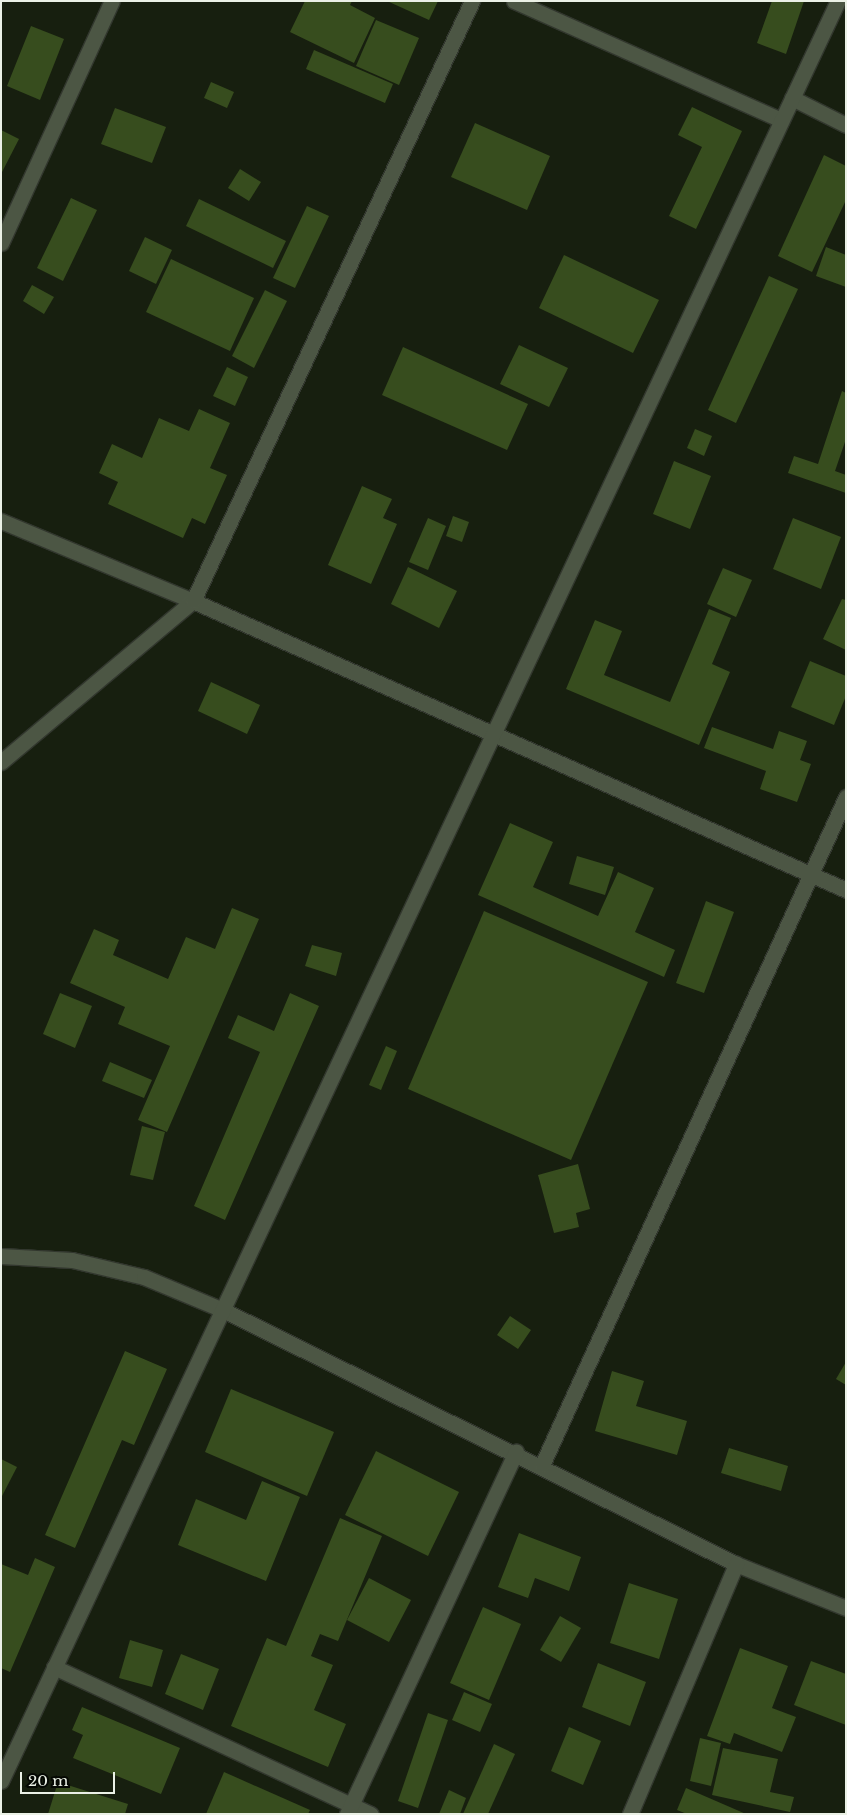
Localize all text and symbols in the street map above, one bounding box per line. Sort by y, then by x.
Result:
scale bar [22,1762,118,1794]
text: 20 m [28,1771,68,1790]

